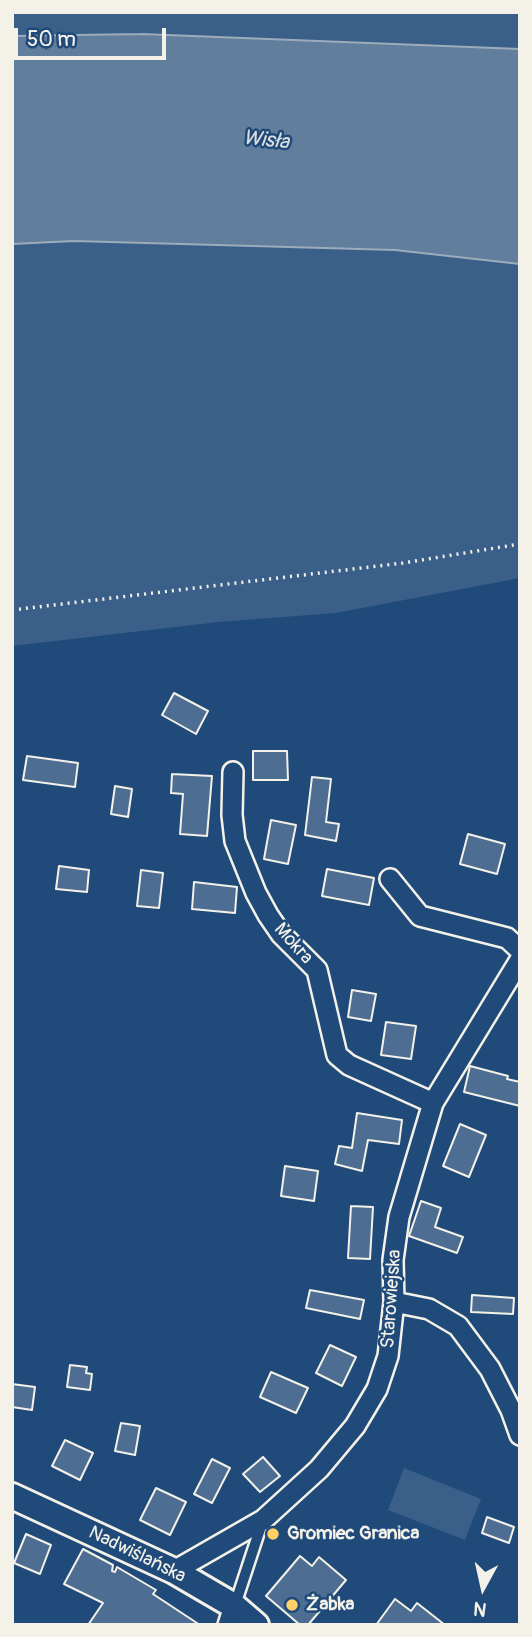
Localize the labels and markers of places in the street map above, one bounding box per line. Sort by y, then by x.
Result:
place label: Gromiec Granica [287,1523,419,1545]
marker: Gromiec Granica [265,1526,281,1542]
place label: Żabka [306,1594,354,1616]
marker: Żabka [284,1597,300,1613]

